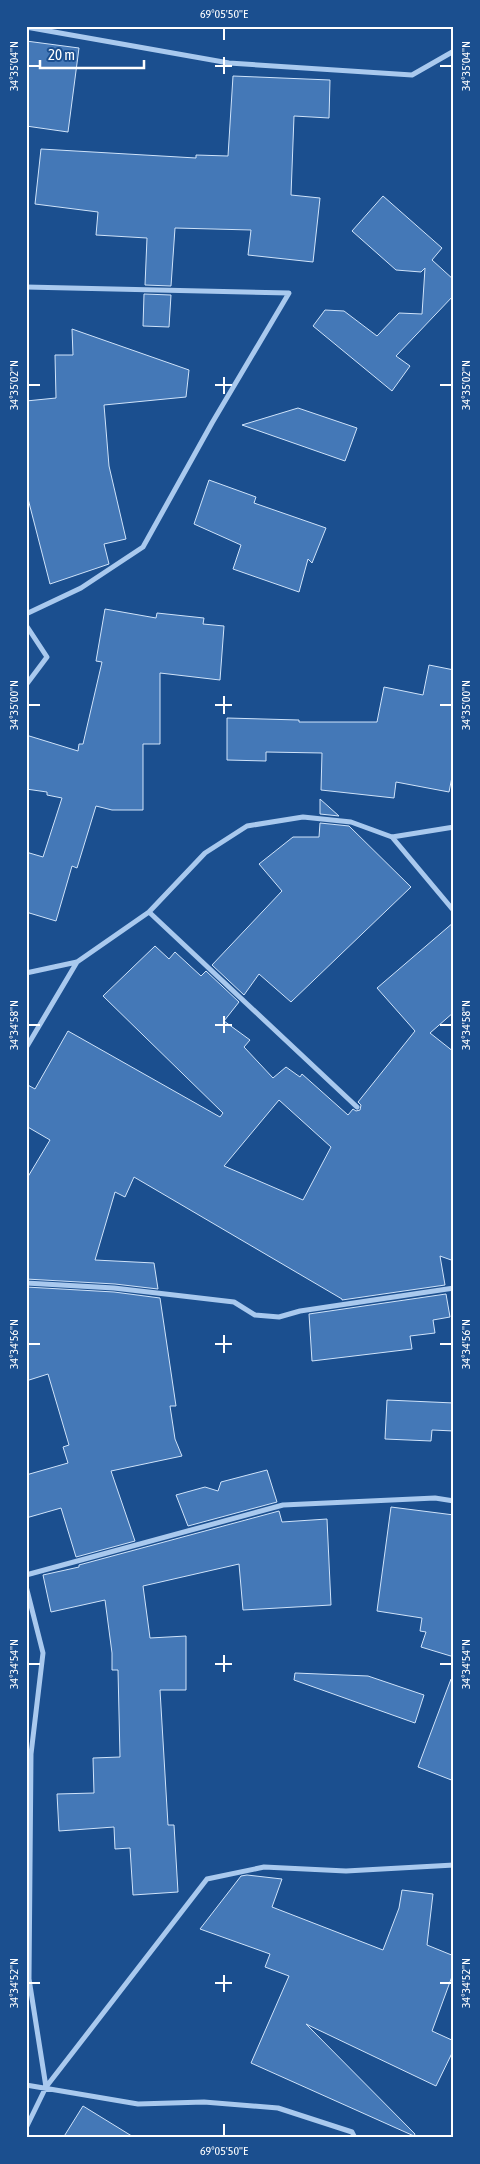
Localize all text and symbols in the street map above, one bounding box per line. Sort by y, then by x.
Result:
text: 69°05'50"E [200,7,248,21]
scale bar [40,38,144,70]
text: 34°35'04"N [7,41,21,91]
text: 34°35'04"N [459,41,473,91]
text: 20 m [48,46,75,63]
text: 34°35'02"N [7,360,21,410]
text: 34°35'02"N [459,360,473,410]
text: 34°35'00"N [7,680,21,730]
text: 34°35'00"N [459,680,473,730]
text: 34°34'58"N [7,1000,21,1050]
text: 34°34'58"N [459,1000,473,1050]
text: 34°34'56"N [7,1319,21,1369]
text: 34°34'56"N [459,1319,473,1369]
text: 34°34'54"N [7,1639,21,1689]
text: 34°34'54"N [459,1639,473,1689]
text: 34°34'52"N [7,1958,21,2008]
text: 34°34'52"N [459,1958,473,2008]
text: 69°05'50"E [200,2144,248,2158]

